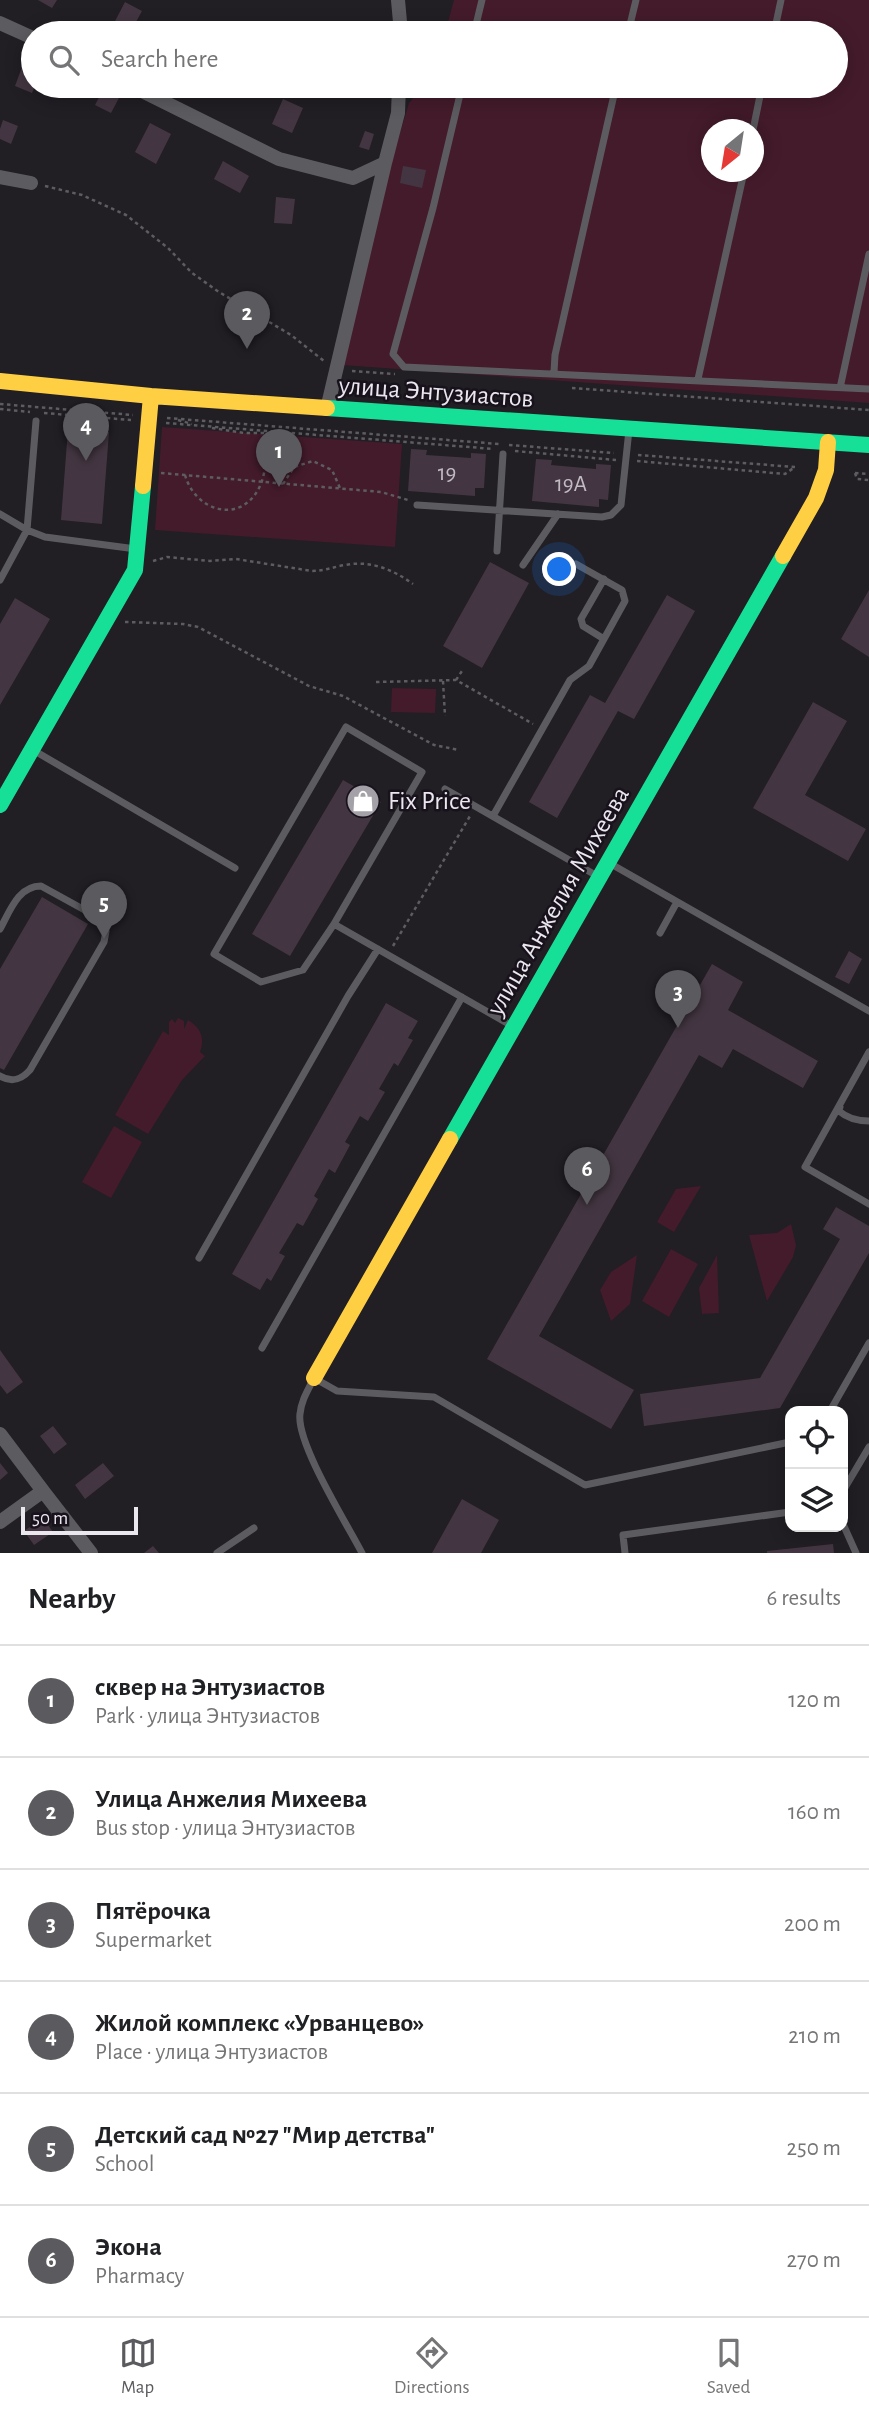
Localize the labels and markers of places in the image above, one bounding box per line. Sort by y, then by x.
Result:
pin: 2 [224,291,270,349]
pin: 4 [63,403,109,461]
pin: 1 [256,429,302,487]
shop icon: Fix Price [344,782,382,820]
place label: Fix Price [388,788,471,814]
pin: 5 [81,881,127,939]
pin: 3 [655,970,701,1028]
pin: 6 [564,1147,610,1205]

